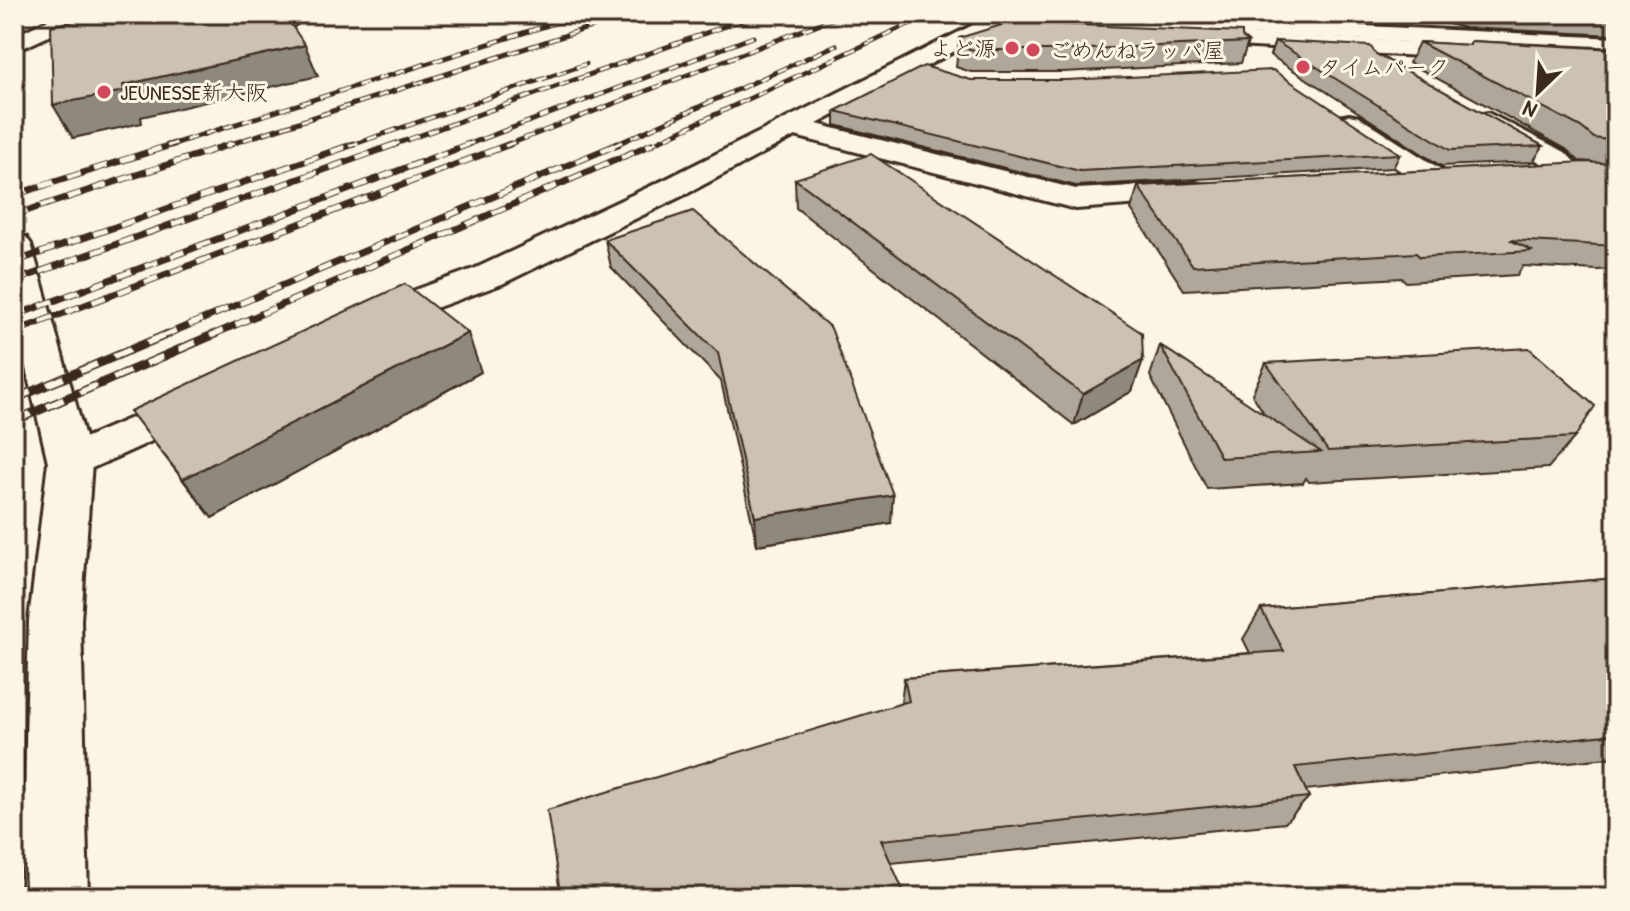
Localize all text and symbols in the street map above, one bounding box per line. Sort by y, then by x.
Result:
place label: よど源 [930,33,996,63]
place label: ごめんねラッパ屋 [1049,35,1225,65]
marker: よど源 [1003,39,1021,57]
marker: ごめんねラッパ屋 [1024,41,1042,59]
place label: タイムパーク [1319,52,1449,82]
north arrow [1498,52,1578,132]
marker: タイムパーク [1294,58,1312,76]
place label: JEUNESSE新大阪 [120,77,267,107]
marker: JEUNESSE新大阪 [95,83,113,101]
text: N [1518,94,1541,126]

